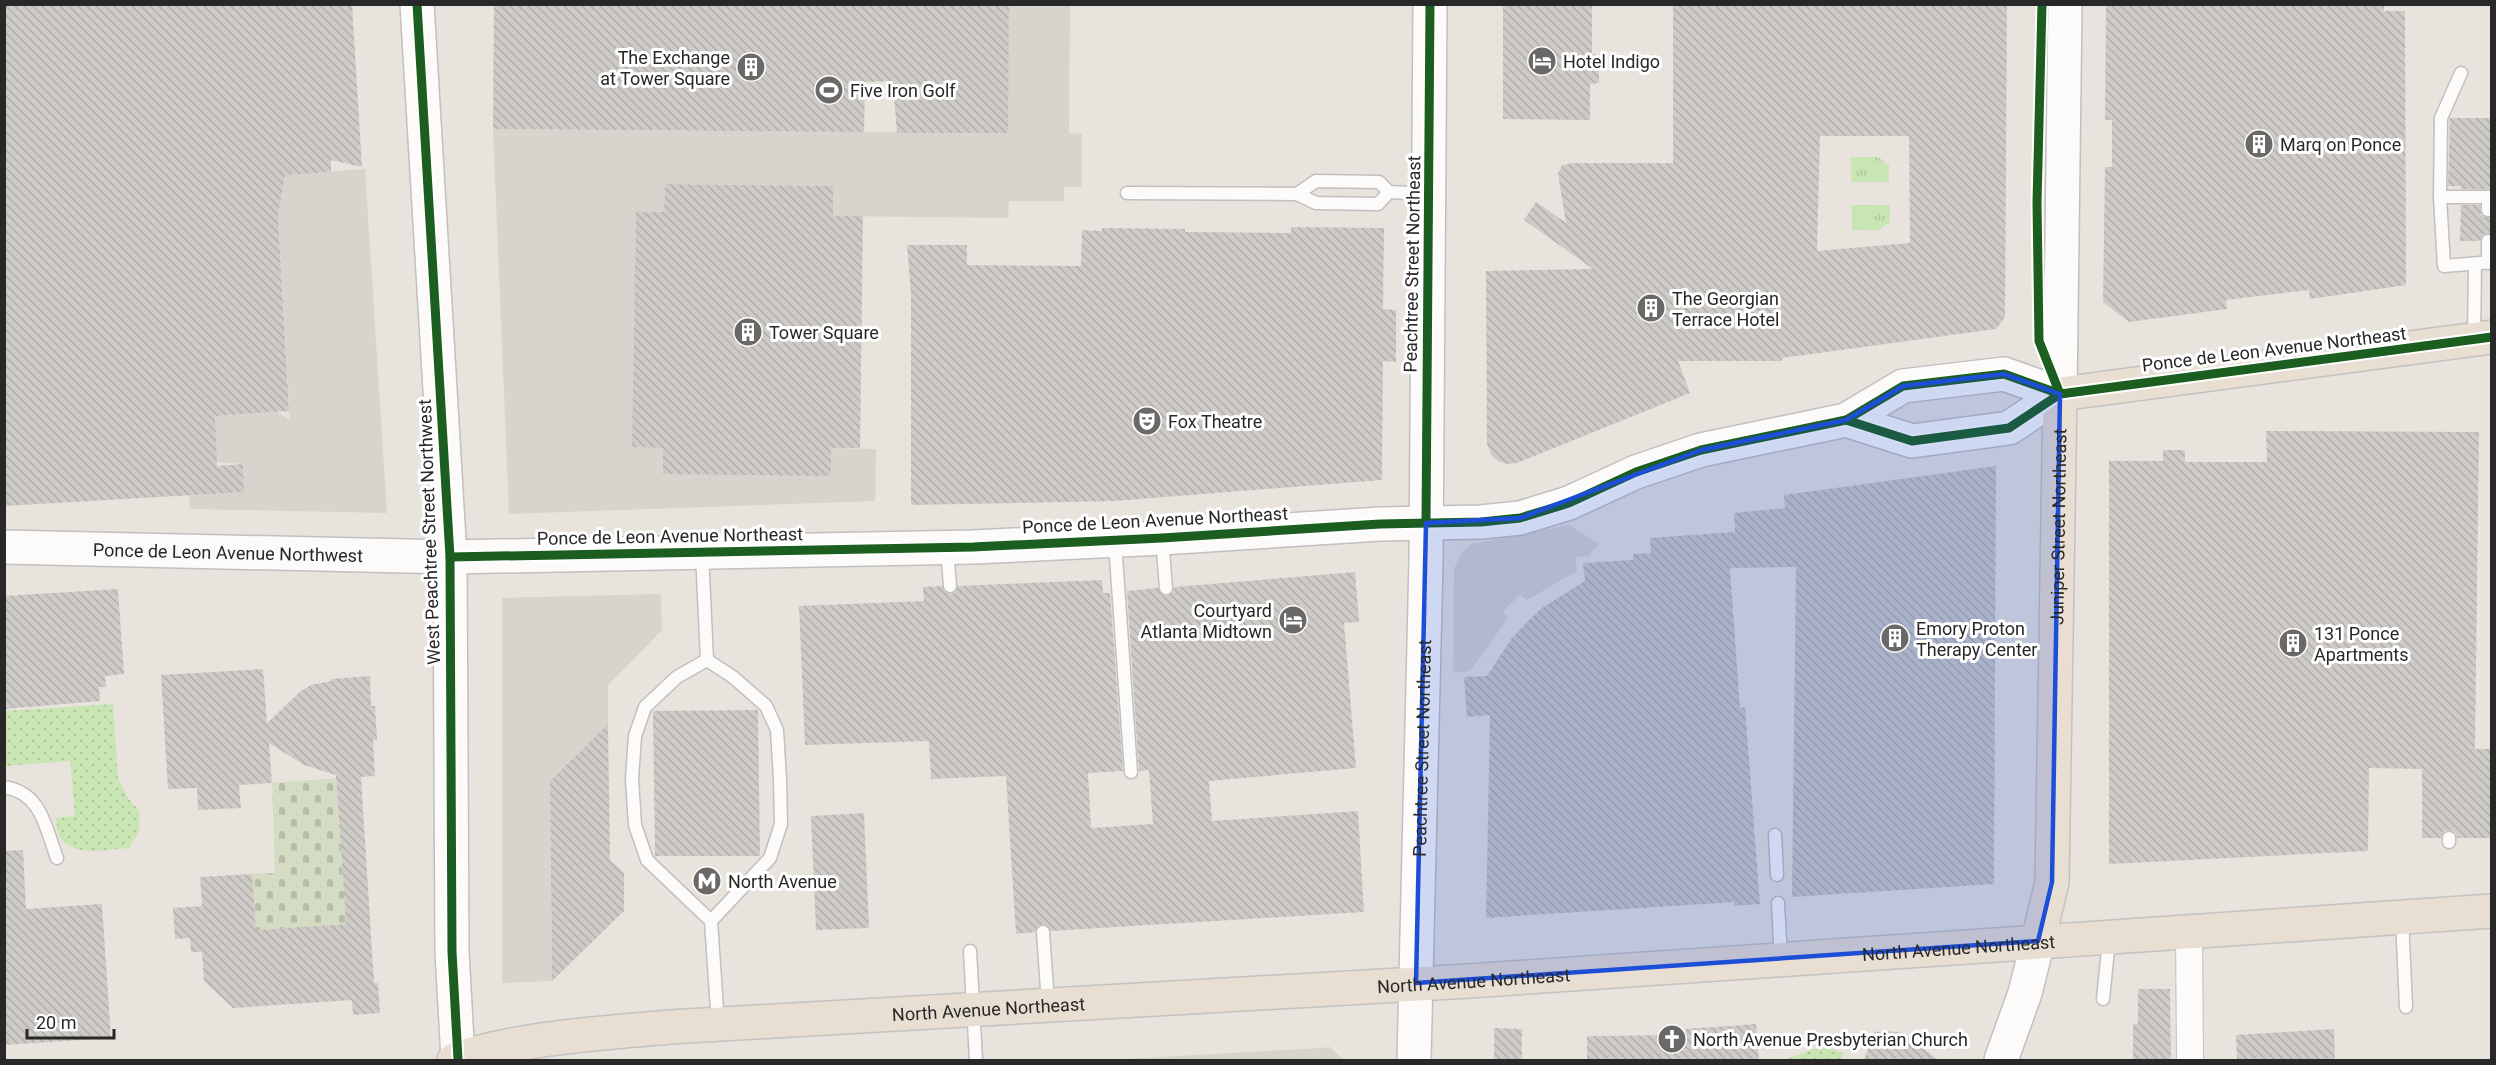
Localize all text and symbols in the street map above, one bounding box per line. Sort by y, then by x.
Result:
hotel icon: Hotel Indigo [1526,45,1558,77]
place label: The Exchange at Tower Square [600,47,730,89]
building icon: The Exchange at Tower Square [735,51,767,83]
place label: Hotel Indigo [1563,51,1660,72]
sports icon: Five Iron Golf [813,74,845,106]
place label: Five Iron Golf [850,80,956,101]
building icon: Marq on Ponce [2243,128,2275,160]
place label: Marq on Ponce [2280,134,2401,155]
street label: Peachtree Street Northeast [1400,155,1424,373]
place label: The Georgian Terrace Hotel [1672,288,1779,330]
building icon: The Georgian Terrace Hotel [1635,292,1667,324]
building icon: Tower Square [732,316,764,348]
place label: Tower Square [769,322,879,343]
street label: Ponce de Leon Avenue Northeast [2141,322,2408,376]
street label: West Peachtree Street Northwest [414,399,444,665]
theatre icon: Fox Theatre [1131,405,1163,437]
place label: Fox Theatre [1168,411,1262,432]
street label: Juniper Street Northeast [2046,428,2070,625]
street label: Ponce de Leon Avenue Northeast [1022,503,1289,537]
street label: Ponce de Leon Avenue Northeast [537,523,803,549]
street label: Ponce de Leon Avenue Northwest [93,538,363,566]
place label: Courtyard Atlanta Midtown [1141,600,1272,642]
hotel icon: Courtyard Atlanta Midtown [1277,604,1309,636]
place label: Emory Proton Therapy Center [1916,618,2037,660]
building icon: Emory Proton Therapy Center [1879,622,1911,654]
place label: 131 Ponce Apartments [2314,623,2409,665]
building icon: 131 Ponce Apartments [2277,627,2309,659]
street label: Peachtree Street Northeast [1408,639,1435,857]
metro station icon: North Avenue [691,865,723,897]
place label: North Avenue [728,871,837,892]
street label: North Avenue Northeast [1861,930,2056,965]
street label: North Avenue Northeast [1377,964,1571,997]
street label: North Avenue Northeast [891,993,1086,1025]
scale bar [27,1002,114,1040]
text: 20 m [36,1012,76,1033]
church icon: North Avenue Presbyterian Church [1656,1023,1688,1055]
place label: North Avenue Presbyterian Church [1693,1029,1968,1050]

